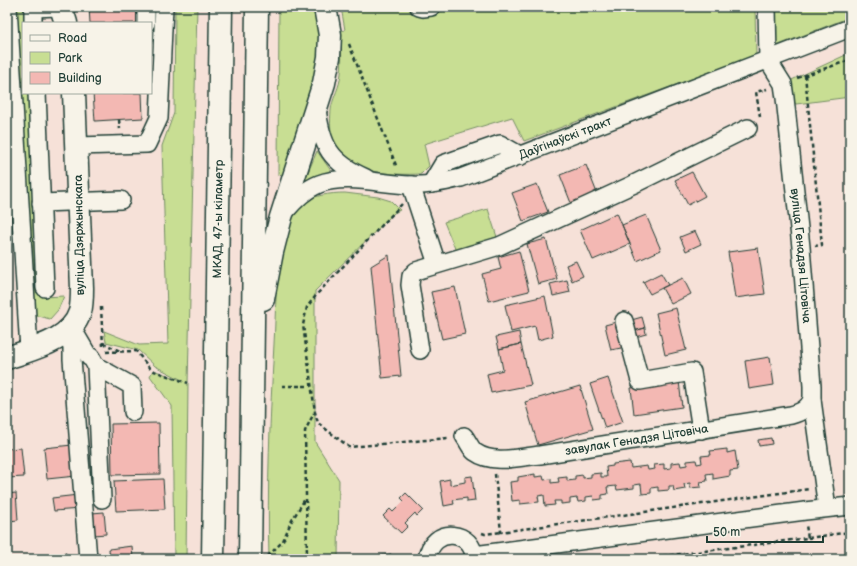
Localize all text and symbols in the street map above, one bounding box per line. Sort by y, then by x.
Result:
legend [22,22,152,94]
text: Road [58,31,87,46]
text: Park [58,51,82,66]
text: Building [58,71,102,86]
street label: Даўгінаўскі тракт [517,113,614,163]
street label: МКАД, 47-ы кіламетр [210,159,227,279]
street label: вуліца Дзяржынскага [71,174,88,296]
street label: вуліца Генадзя Цітовіча [787,188,814,324]
street label: завулак Генадзя Цітовіча [564,421,709,459]
scale bar [707,518,823,544]
text: 50 m [713,525,740,540]

